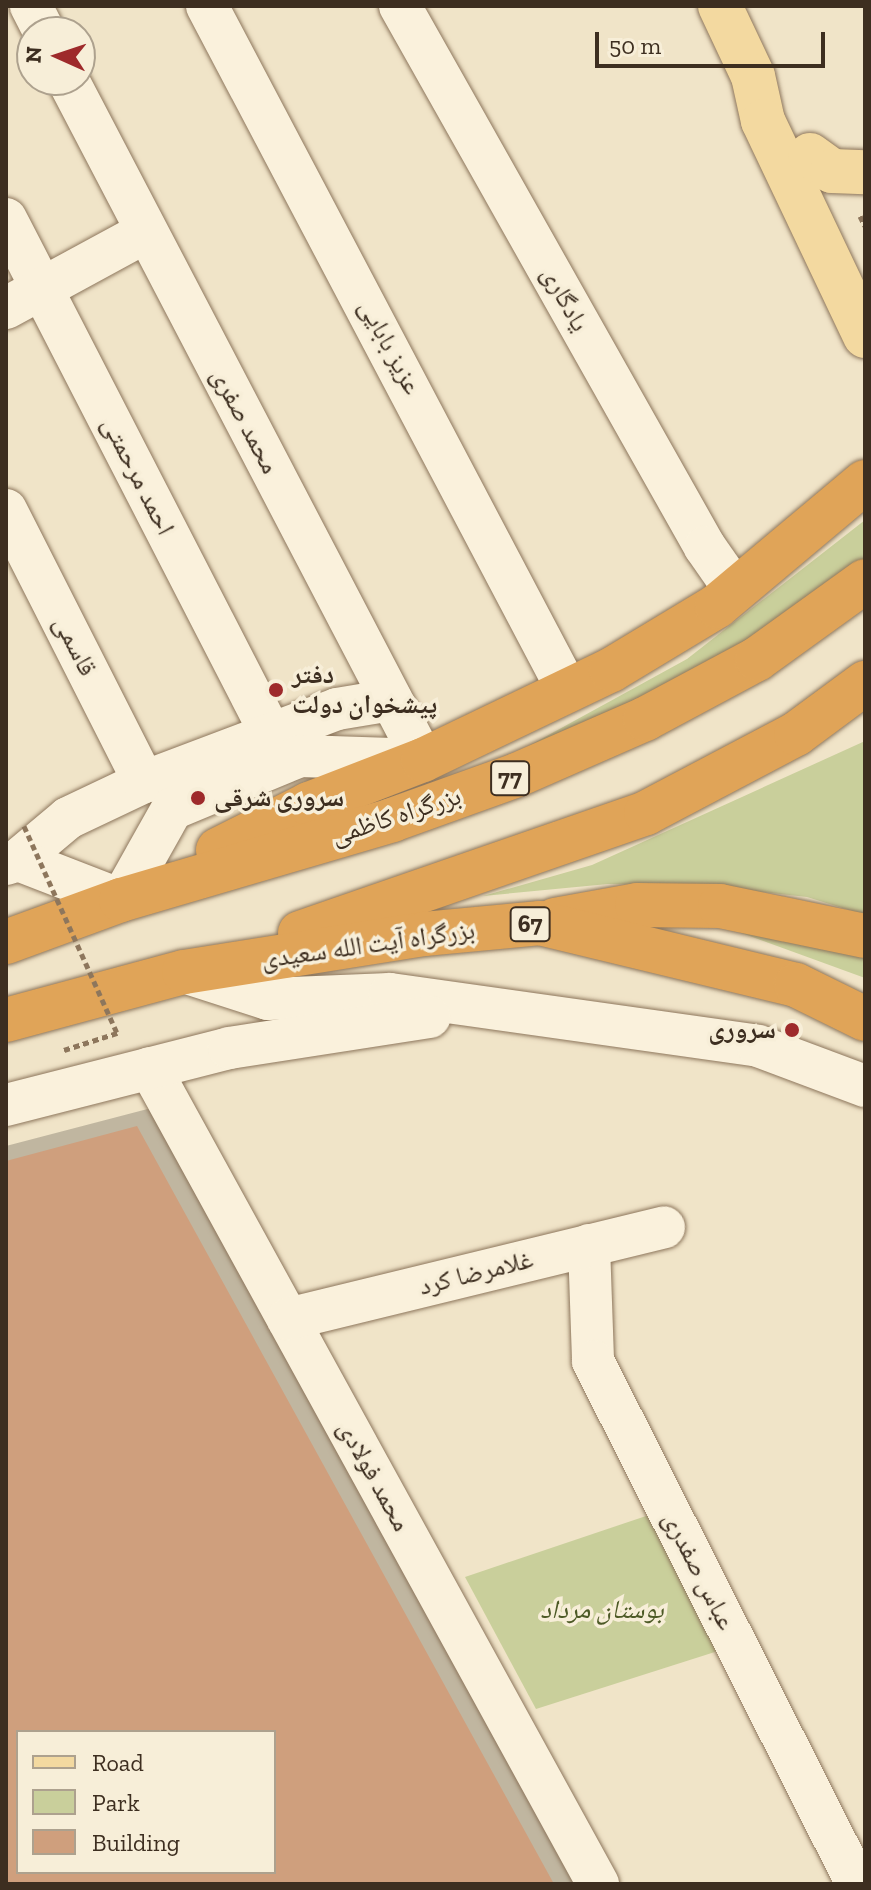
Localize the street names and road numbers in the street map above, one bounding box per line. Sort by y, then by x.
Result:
street label: یادگاری [534,261,596,337]
street label: عزیز بابایی [352,294,428,400]
street label: محمد صفری [204,363,286,479]
street label: احمد مرحمتی [95,412,181,540]
street label: قاسمی [47,611,103,681]
road number: 77 [490,758,530,798]
street label: بزرگراه کاظمی [327,780,465,852]
road number: 67 [508,904,552,944]
street label: بزرگراه آیت الله سعیدی [259,915,477,975]
street label: غلامرضا کرد [416,1244,536,1302]
street label: محمد فولادی [331,1415,417,1537]
street label: عباس صفدری [656,1507,742,1635]

